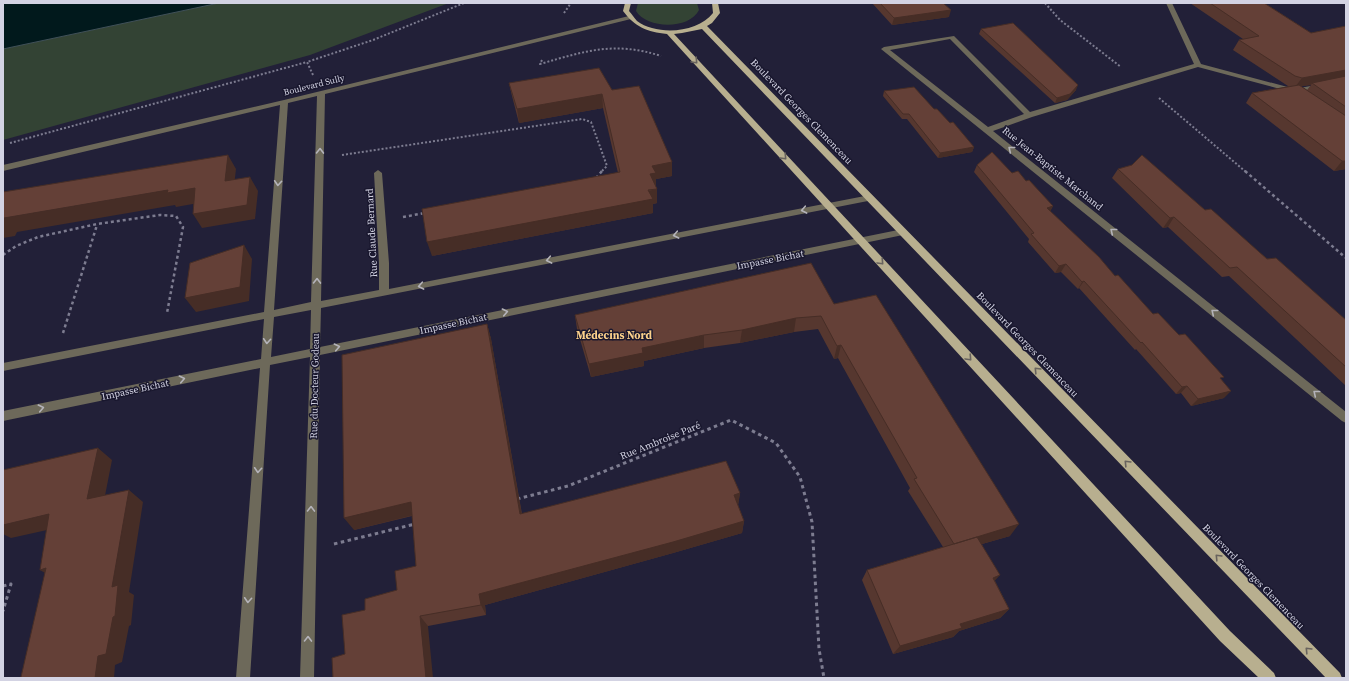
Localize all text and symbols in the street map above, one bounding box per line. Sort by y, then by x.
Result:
one-way arrow [691,56,698,64]
street label: Boulevard Georges Clemenceau [748,56,856,167]
street label: Boulevard Sully [282,72,346,98]
street label: Rue Jean-Baptiste Marchand [1000,124,1106,213]
one-way arrow [1009,147,1016,154]
one-way arrow [316,148,324,154]
one-way arrow [779,152,786,159]
one-way arrow [274,180,283,186]
street label: Rue Claude Bernard [363,188,380,278]
one-way arrow [801,205,807,214]
one-way arrow [1110,228,1117,235]
one-way arrow [673,231,679,239]
street label: Impasse Bichat [735,246,805,272]
one-way arrow [546,256,552,264]
one-way arrow [877,257,884,265]
one-way arrow [313,278,321,284]
one-way arrow [418,281,424,289]
street label: Boulevard Georges Clemenceau [974,289,1082,400]
one-way arrow [502,309,508,317]
street label: Impasse Bichat [418,310,488,337]
one-way arrow [1212,310,1219,317]
district label: Médecins Nord [576,328,652,343]
street label: Rue du Docteur Godeau [307,333,322,439]
one-way arrow [262,338,271,344]
one-way arrow [334,343,340,352]
one-way arrow [965,353,972,361]
one-way arrow [1034,367,1042,375]
street label: Impasse Bichat [100,376,170,403]
one-way arrow [179,376,185,384]
one-way arrow [1313,391,1320,398]
one-way arrow [38,405,44,413]
street label: Rue Ambroise Paré [618,418,702,463]
one-way arrow [1124,460,1132,468]
one-way arrow [253,467,262,473]
one-way arrow [307,506,316,512]
street label: Boulevard Georges Clemenceau [1200,521,1308,632]
one-way arrow [1215,554,1223,562]
one-way arrow [244,597,253,603]
one-way arrow [304,636,312,642]
one-way arrow [1305,647,1313,655]

